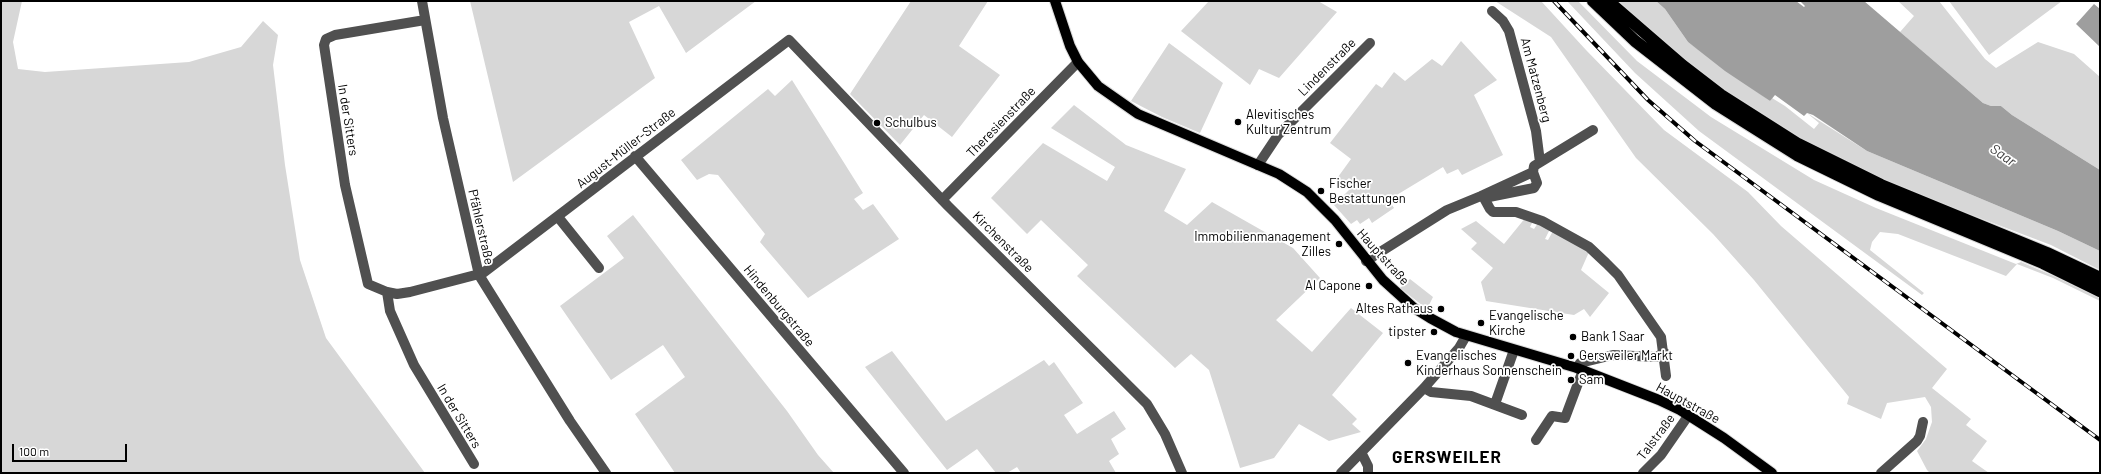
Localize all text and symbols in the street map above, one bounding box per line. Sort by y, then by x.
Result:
street label: Lindenstraße [1295,35,1359,99]
street label: Am Matzenberg [1517,36,1555,124]
street label: In der Sitters [335,83,361,157]
street label: Theresienstraße [963,83,1039,161]
street label: August-Müller-Straße [573,104,679,192]
place label: Alevitisches Kultur Zentrum [1246,107,1331,138]
place label: Schulbus [885,115,937,131]
marker: Alevitisches Kultur Zentrum [1233,117,1243,127]
marker: Schulbus [872,118,882,128]
water label: Saar [1987,140,2019,170]
place label: Fischer Bestattungen [1329,176,1406,207]
marker: Fischer Bestattungen [1316,186,1326,196]
street label: Pfählerstraße [465,188,497,266]
street label: Kirchenstraße [969,208,1037,276]
street label: Hauptstraße [1354,226,1412,288]
place label: Immobilienmanagement Zilles [1194,229,1331,260]
marker: Immobilienmanagement Zilles [1334,239,1344,249]
street label: Hindenburgstraße [740,262,818,350]
place label: Al Capone [1305,278,1361,294]
marker: Al Capone [1364,281,1374,291]
place label: Altes Rathaus [1356,301,1433,317]
marker: Altes Rathaus [1436,304,1446,314]
place label: Evangelische Kirche [1489,308,1564,339]
marker: Evangelische Kirche [1476,318,1486,328]
place label: tipster [1388,324,1426,340]
marker: tipster [1429,327,1439,337]
place label: Bank 1 Saar [1581,329,1645,345]
marker: Bank 1 Saar [1568,332,1578,342]
place label: Evangelisches Kinderhaus Sonnenschein [1416,348,1562,379]
place label: Gersweiler Markt [1579,348,1673,364]
marker: Gersweiler Markt [1566,351,1576,361]
marker: Evangelisches Kinderhaus Sonnenschein [1403,358,1413,368]
place label: Sam [1579,372,1604,388]
marker: Sam [1566,375,1576,385]
street label: Hauptstraße [1653,379,1723,427]
street label: In der Sitters [434,381,484,451]
street label: Talstraße [1634,411,1678,463]
scale bar [14,436,129,462]
text: 100 m [19,444,49,458]
district label: GERSWEILER [1392,447,1502,467]

